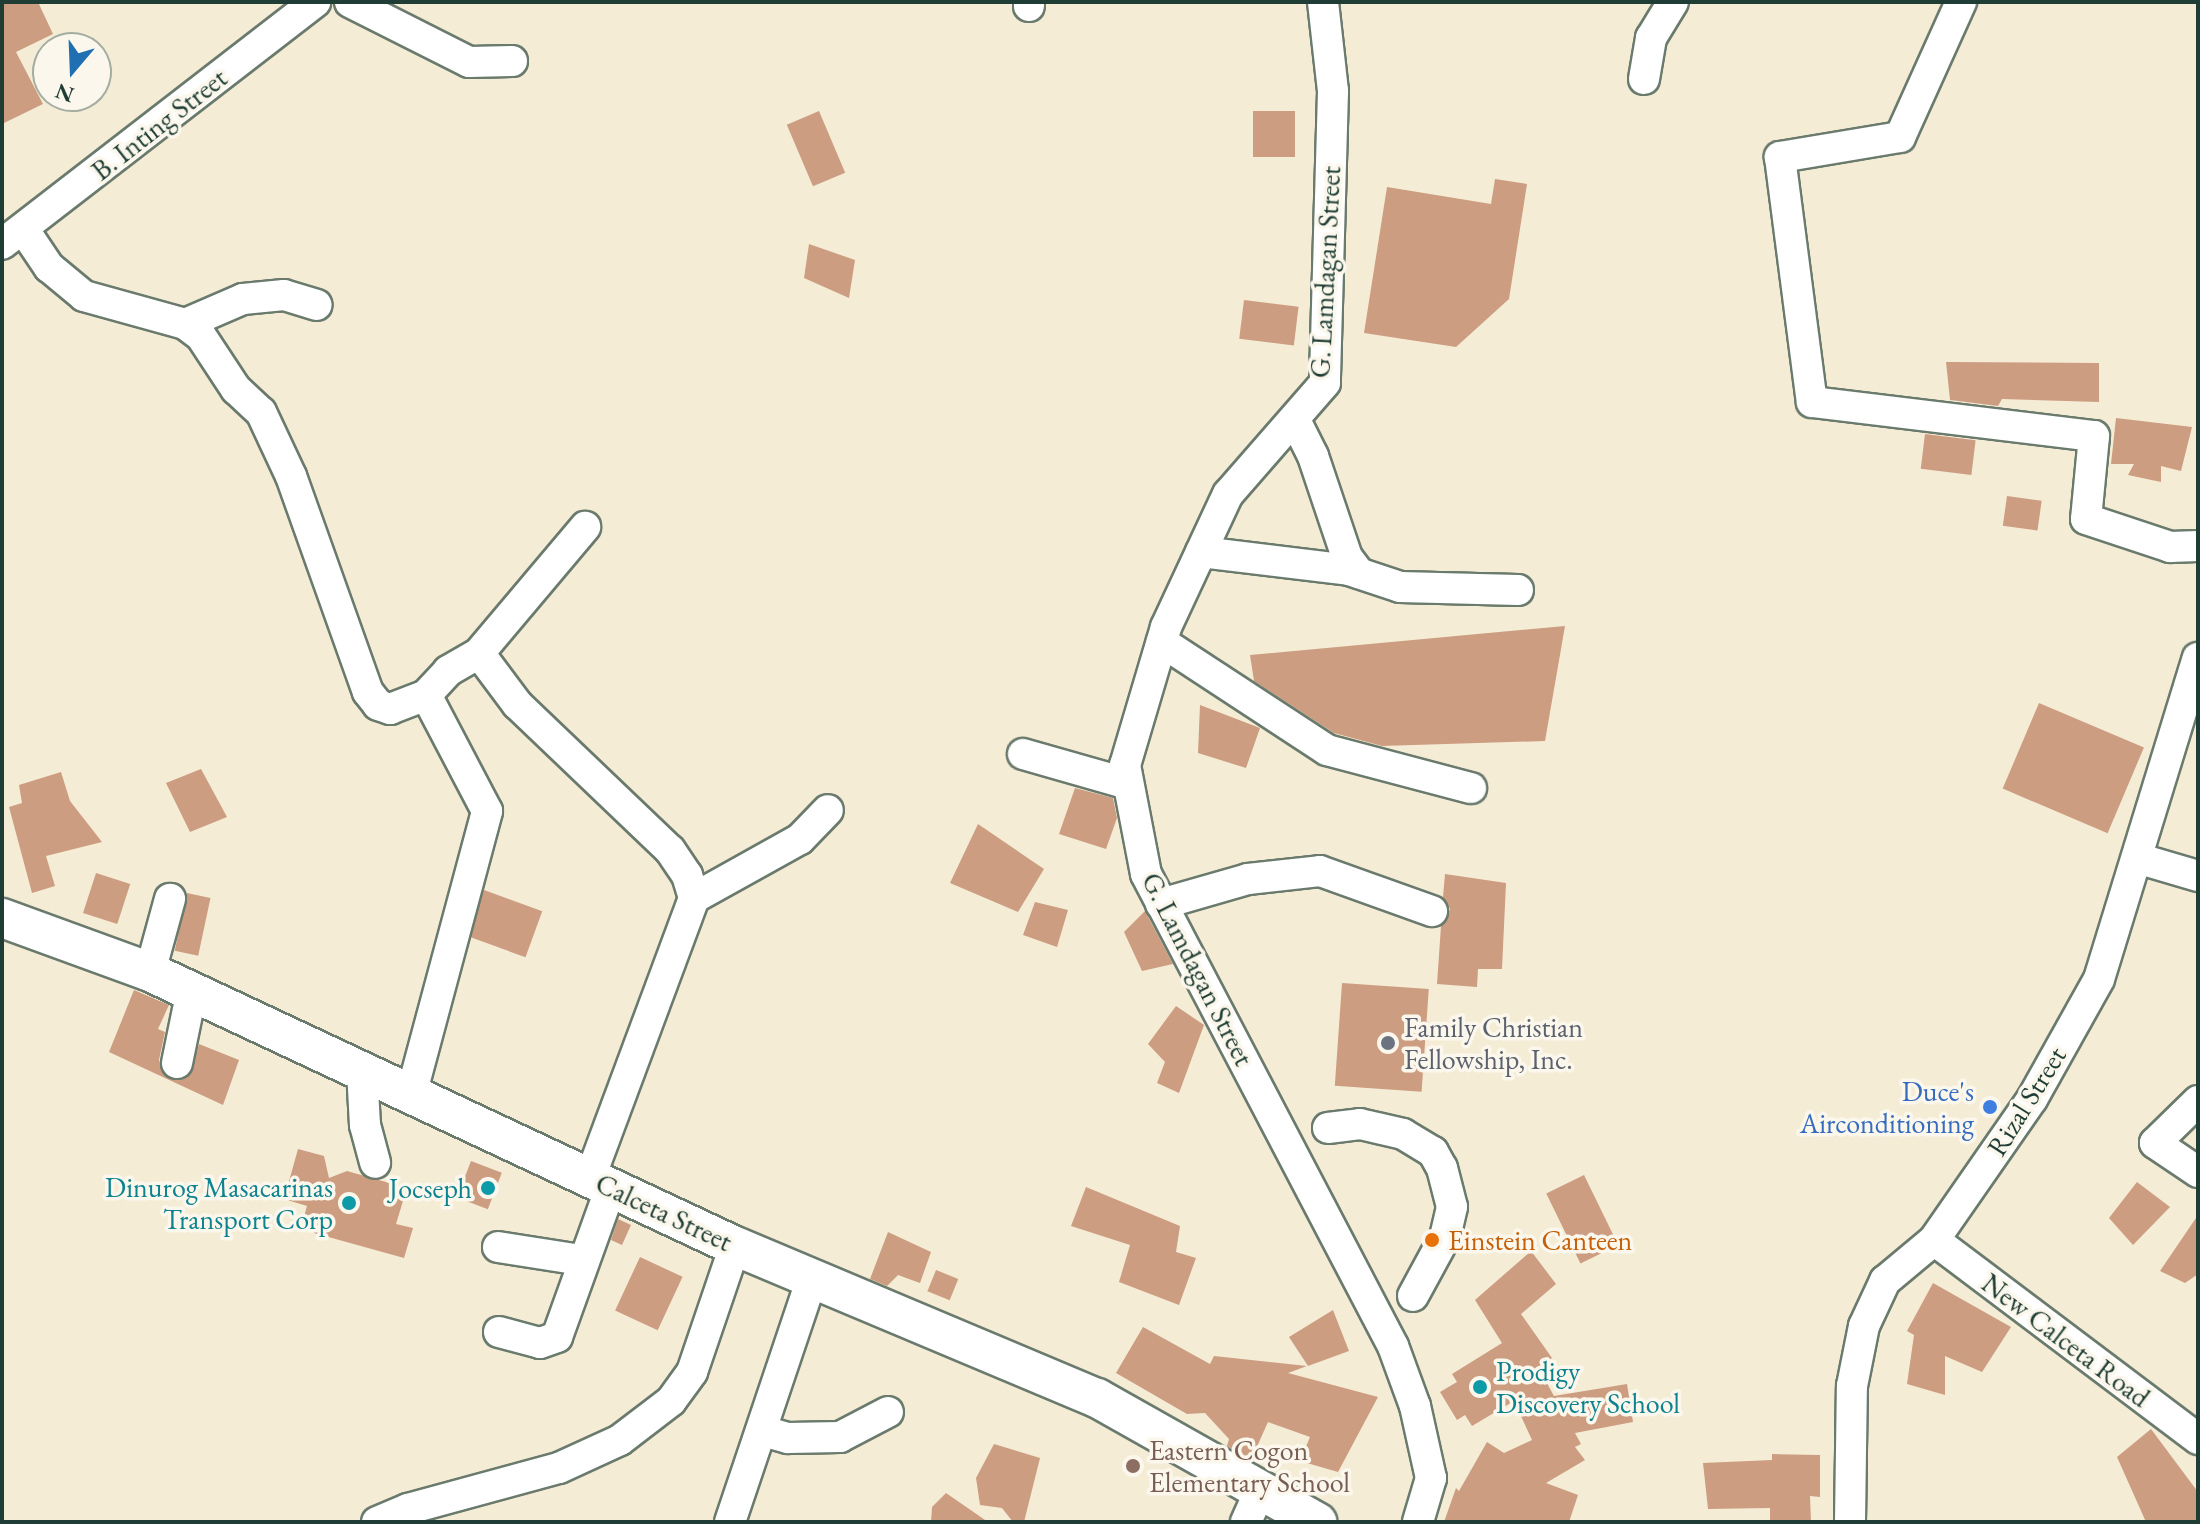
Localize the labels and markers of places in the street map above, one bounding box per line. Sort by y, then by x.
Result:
place label: Family Christian Fellowship, Inc. [1404,1010,1583,1076]
marker: Family Christian Fellowship, Inc. [1379,1034,1397,1052]
place label: Duce's Airconditioning [1800,1074,1974,1140]
marker: Duce's Airconditioning [1981,1098,1999,1116]
place label: Dinurog Masacarinas Transport Corp [105,1170,333,1236]
place label: Jocseph [389,1171,472,1205]
marker: Jocseph [479,1179,497,1197]
marker: Dinurog Masacarinas Transport Corp [340,1194,358,1212]
place label: Einstein Canteen [1448,1223,1632,1257]
marker: Einstein Canteen [1423,1231,1441,1249]
place label: Prodigy Discovery School [1496,1354,1680,1420]
marker: Prodigy Discovery School [1471,1378,1489,1396]
place label: Eastern Cogon Elementary School [1149,1433,1350,1499]
marker: Eastern Cogon Elementary School [1124,1457,1142,1475]

